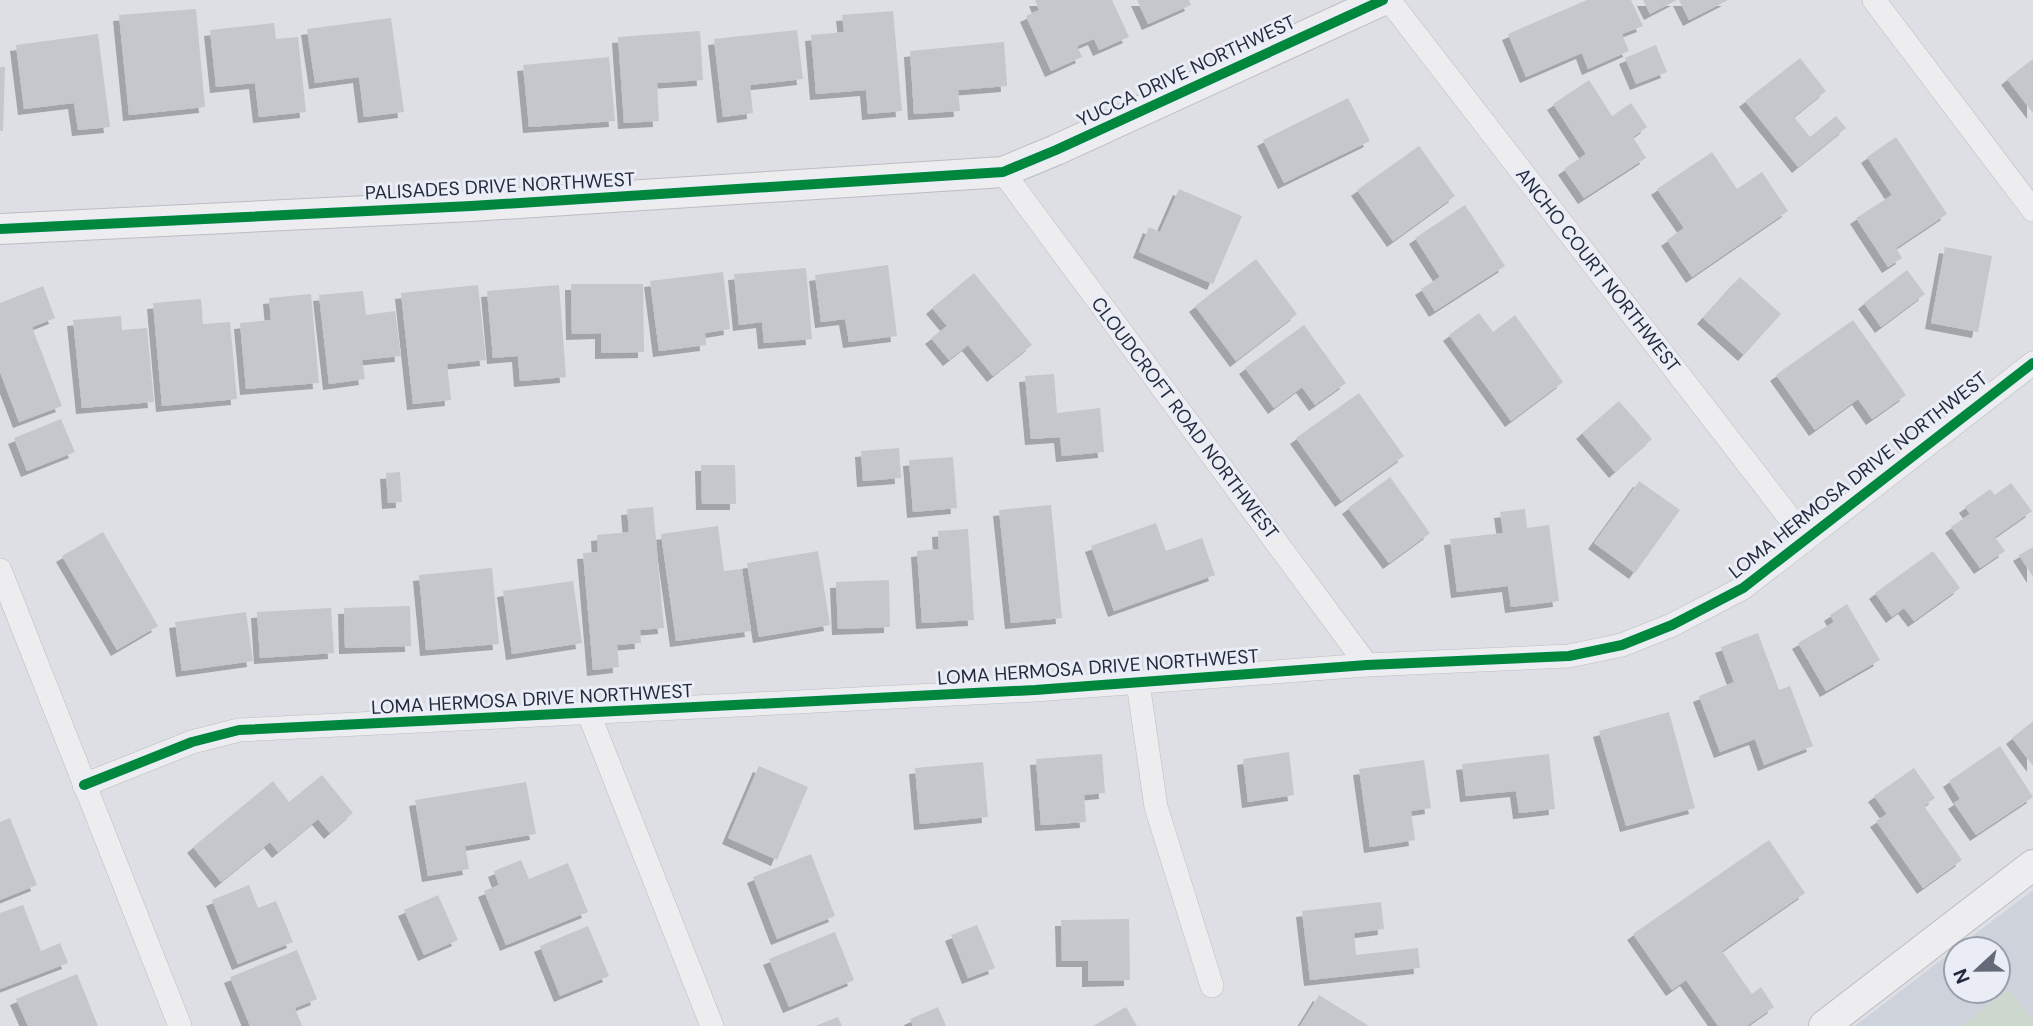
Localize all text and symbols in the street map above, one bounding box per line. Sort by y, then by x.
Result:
street label: YUCCA DRIVE NORTHWEST [1073,9,1300,133]
street label: ANCHO COURT NORTHWEST [1510,163,1686,378]
street label: PALISADES DRIVE NORTHWEST [364,166,636,206]
street label: CLOUDCROFT ROAD NORTHWEST [1086,292,1285,544]
street label: LOMA HERMOSA DRIVE NORTHWEST [1723,366,1993,584]
street label: LOMA HERMOSA DRIVE NORTHWEST [937,643,1260,691]
street label: LOMA HERMOSA DRIVE NORTHWEST [371,678,694,720]
north arrow [1942,935,2012,1005]
text: N [1948,965,1976,987]

